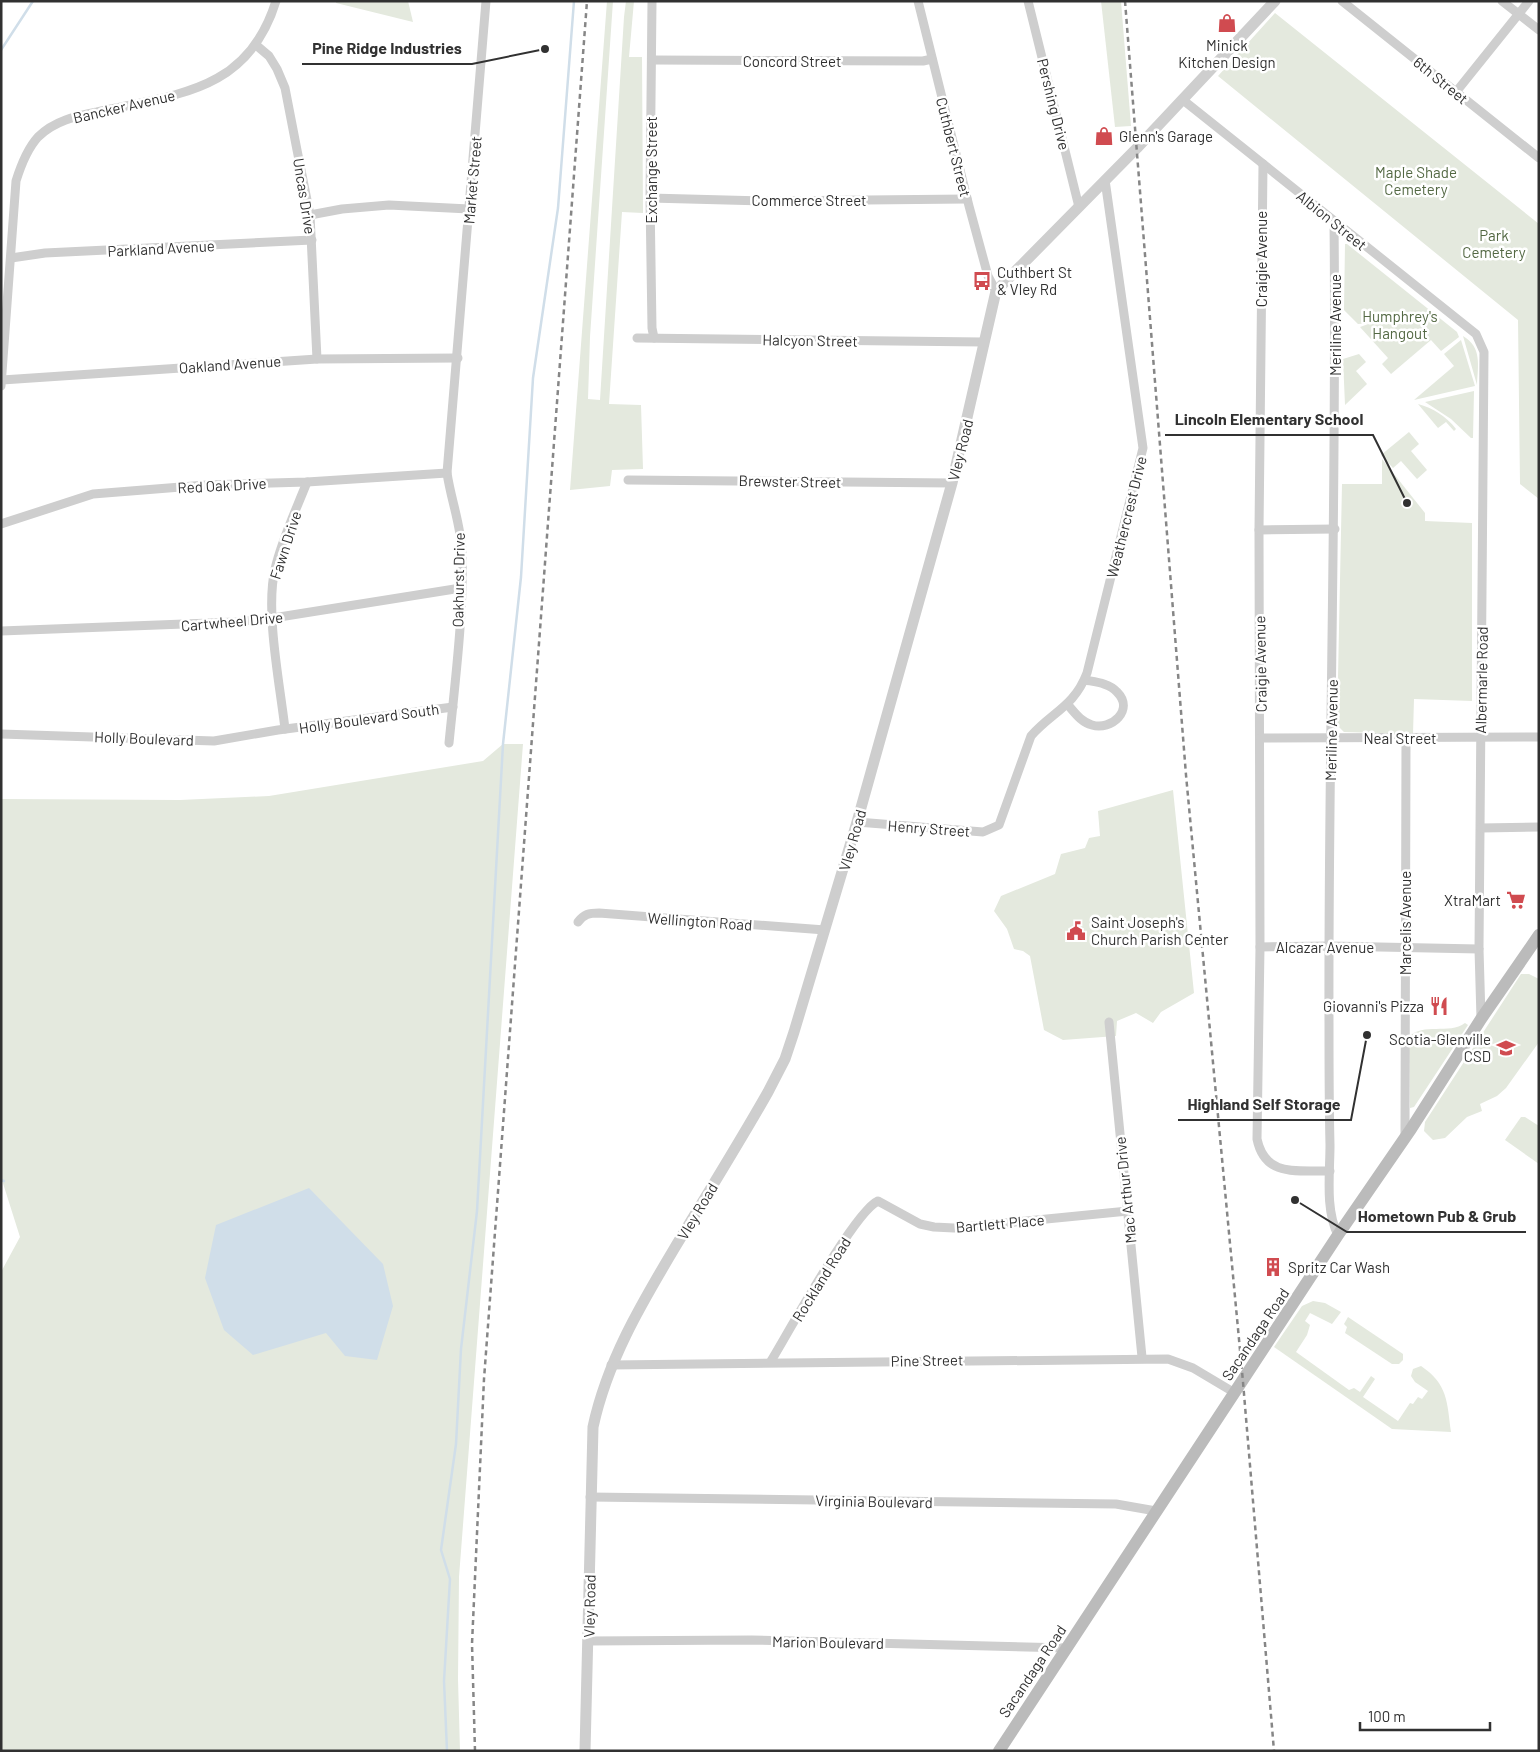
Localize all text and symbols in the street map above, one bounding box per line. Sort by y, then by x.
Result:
shop icon: Minick Kitchen Design [1216,12,1238,34]
callout: Pine Ridge Industries [302,33,472,64]
place label: Minick Kitchen Design [1178,36,1276,71]
text: Pine Ridge Industries [312,38,462,57]
street label: Concord Street [743,52,841,70]
street label: 6th Street [1410,52,1472,108]
street label: Pershing Drive [1034,56,1074,152]
street label: Bancker Avenue [71,86,177,126]
street label: Cuthbert Street [933,95,975,199]
street label: Exchange Street [642,116,660,224]
shop icon: Glenn's Garage [1093,125,1115,147]
place label: Glenn's Garage [1119,127,1213,145]
street label: Market Street [459,135,485,225]
street label: Uncas Drive [290,157,320,235]
park label: Maple Shade Cemetery [1375,163,1457,198]
street label: Albion Street [1293,186,1371,254]
street label: Commerce Street [751,191,867,209]
street label: Craigie Avenue [1252,211,1270,307]
park label: Park Cemetery [1462,226,1526,261]
street label: Parkland Avenue [107,236,215,260]
place label: Cuthbert St & Vley Rd [997,263,1072,298]
bus stop icon: Cuthbert St & Vley Rd [971,270,993,292]
street label: Meriline Avenue [1326,274,1344,376]
park label: Humphrey's Hangout [1362,307,1438,342]
street label: Halcyon Street [762,330,858,350]
street label: Oakland Avenue [178,351,282,377]
callout: Lincoln Elementary School [1165,404,1373,435]
text: Lincoln Elementary School [1175,409,1363,428]
street label: Vley Road [944,417,976,483]
street label: Weathercrest Drive [1102,454,1150,580]
street label: Brewster Street [738,471,842,491]
street label: Red Oak Drive [177,474,267,496]
street label: Fawn Drive [265,508,305,582]
street label: Oakhurst Drive [448,532,468,628]
street label: Cartwheel Drive [180,608,284,634]
street label: Craigie Avenue [1250,616,1270,712]
street label: Albermarle Road [1471,626,1491,734]
street label: Meriline Avenue [1321,679,1341,781]
street label: Holly Boulevard South [298,699,440,737]
street label: Holly Boulevard [94,727,194,749]
street label: Neal Street [1363,729,1437,747]
street label: Vley Road [835,807,869,873]
street label: Henry Street [887,816,971,840]
street label: Marcelis Avenue [1396,871,1414,975]
supermarket icon: XtraMart [1505,889,1527,911]
place label: XtraMart [1444,891,1501,909]
street label: Wellington Road [647,908,753,934]
place label: Saint Joseph's Church Parish Center [1091,913,1229,948]
public building icon: Saint Joseph's Church Parish Center [1065,920,1087,942]
street label: Alcazar Avenue [1276,938,1374,956]
restaurant icon: Giovanni's Pizza [1428,995,1450,1017]
place label: Giovanni's Pizza [1323,997,1424,1015]
place label: Scotia-Glenville CSD [1389,1030,1491,1065]
school or university icon: Scotia-Glenville CSD [1495,1037,1517,1059]
callout: Highland Self Storage [1178,1089,1351,1120]
text: Highland Self Storage [1187,1094,1341,1113]
street label: Mac Arthur Drive [1110,1136,1140,1244]
street label: Vley Road [673,1179,721,1243]
callout: Hometown Pub & Grub [1347,1201,1526,1232]
text: Hometown Pub & Grub [1358,1206,1516,1225]
street label: Bartlett Place [955,1210,1045,1236]
street label: Rockland Road [788,1233,854,1325]
building icon: Spritz Car Wash [1262,1256,1284,1278]
place label: Spritz Car Wash [1288,1258,1390,1276]
street label: Sacandaga Road [1217,1284,1293,1384]
street label: Pine Street [891,1350,963,1370]
street label: Virginia Boulevard [815,1491,933,1511]
street label: Vley Road [579,1574,599,1638]
street label: Sacandaga Road [994,1621,1070,1721]
street label: Marion Boulevard [772,1632,884,1652]
scale bar [1360,1700,1490,1732]
text: 100 m [1368,1707,1406,1725]

